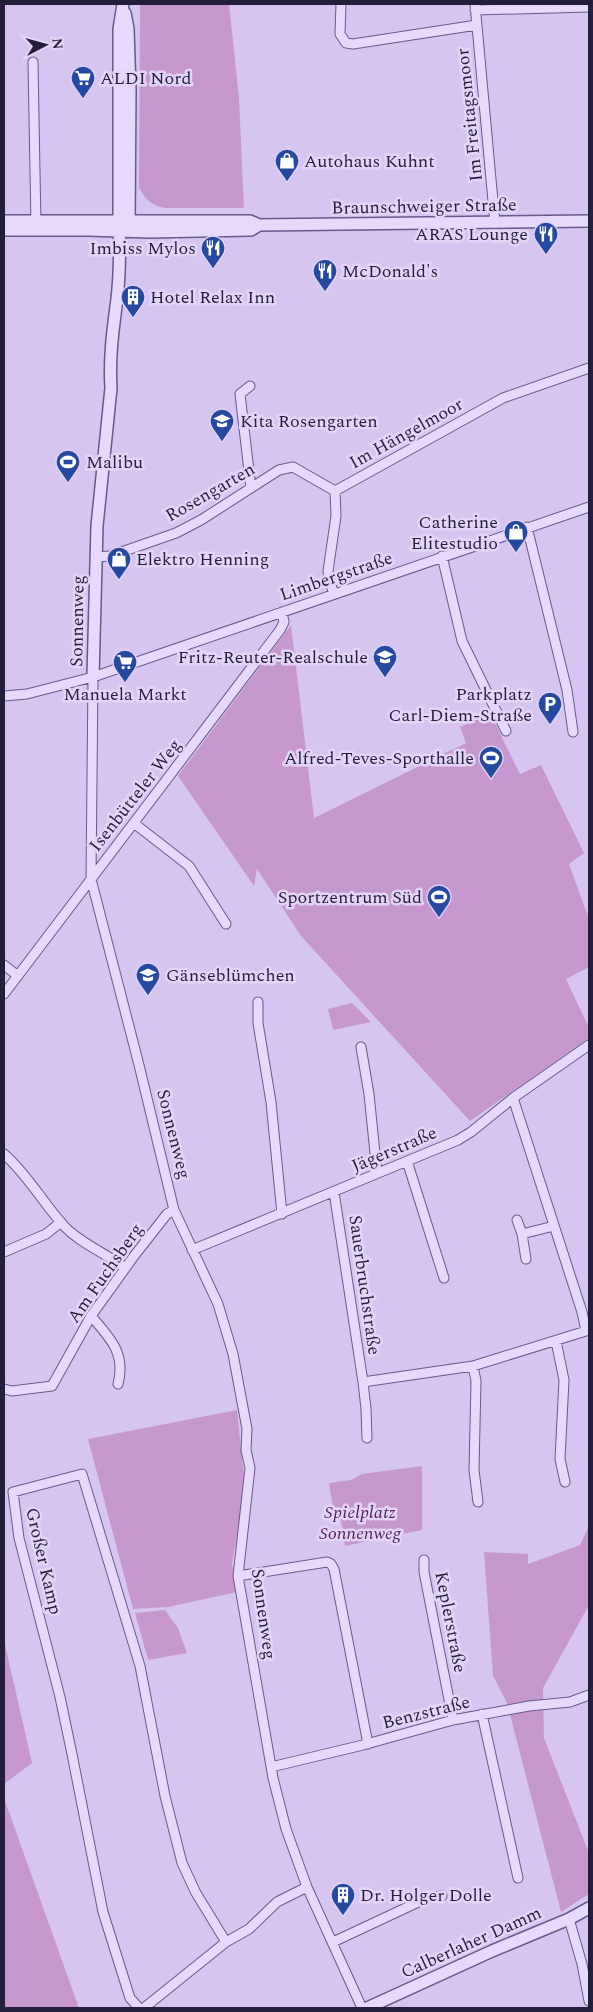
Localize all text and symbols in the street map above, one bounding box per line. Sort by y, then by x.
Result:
north arrow [20,20,70,70]
text: N [46,37,68,50]
street label: Im Freitagsmoor [449,47,490,183]
supermarket icon: ALDI Nord [70,65,96,99]
place label: ALDI Nord [100,65,191,92]
shop icon: Autohaus Kuhnt [274,148,300,182]
place label: Autohaus Kuhnt [304,148,435,175]
street label: Braunschweiger Straße [331,191,517,222]
place label: ARAS Lounge [415,221,528,248]
restaurant icon: ARAS Lounge [533,221,559,255]
place label: Imbiss Mylos [89,235,196,262]
restaurant icon: Imbiss Mylos [200,235,226,269]
restaurant icon: McDonald's [312,258,338,292]
place label: McDonald's [342,258,438,285]
building icon: Hotel Relax Inn [120,284,146,318]
place label: Hotel Relax Inn [150,284,275,311]
street label: Im Hängelmoor [344,391,468,476]
school or university icon: Kita Rosengarten [209,408,235,442]
place label: Kita Rosengarten [240,408,378,435]
sports icon: Malibu [55,449,81,483]
place label: Malibu [86,449,143,476]
street label: Rosengarten [160,456,260,529]
place label: Catherine Elitestudio [411,509,498,557]
shop icon: Catherine Elitestudio [503,519,529,553]
street label: Limbergstraße [276,545,396,608]
shop icon: Elektro Henning [106,546,132,580]
place label: Elektro Henning [136,546,269,573]
street label: Sonnenweg [63,575,92,667]
place label: Fritz-Reuter-Realschule [178,644,368,671]
school or university icon: Fritz-Reuter-Realschule [372,644,398,678]
supermarket icon: Manuela Markt [112,649,138,683]
place label: Manuela Markt [63,681,187,708]
place label: Parkplatz Carl-Diem-Straße [388,681,532,729]
parking icon: Parkplatz Carl-Diem-Straße [537,691,563,725]
street label: Isenbütteler Weg [83,733,188,858]
place label: Alfred-Teves-Sporthalle [284,745,474,772]
sports icon: Alfred-Teves-Sporthalle [478,745,504,779]
place label: Sportzentrum Süd [278,884,422,911]
sports icon: Sportzentrum Süd [426,884,452,918]
school or university icon: Gänseblümchen [135,962,161,996]
place label: Gänseblümchen [166,962,295,989]
street label: Sonnenweg [149,1086,198,1182]
street label: Jägerstraße [347,1119,441,1180]
street label: Sauerbruchstraße [341,1213,388,1357]
street label: Am Fuchsberg [61,1218,150,1329]
park label: Spielplatz Sonnenweg [319,1499,402,1547]
street label: Großer Kamp [18,1505,69,1617]
street label: Sonnenweg [244,1567,283,1661]
street label: Keplerstraße [427,1569,474,1675]
street label: Benzstraße [379,1689,473,1736]
building icon: Dr. Holger Dolle [330,1882,356,1916]
place label: Dr. Holger Dolle [360,1882,492,1909]
street label: Calberlaher Damm [396,1899,546,1986]

